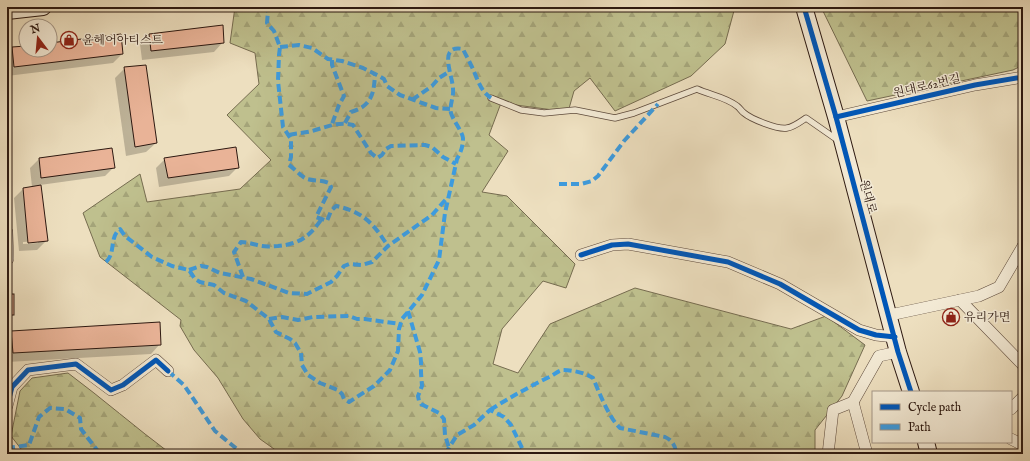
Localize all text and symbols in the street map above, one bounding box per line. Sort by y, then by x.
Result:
north arrow [18,18,58,58]
text: N [28,21,42,38]
shop icon: 윤헤어아티스트 [59,30,79,50]
place label: 윤헤어아티스트 [82,33,164,48]
street label: 원대로62번길 [892,71,962,101]
street label: 원대로 [856,178,880,216]
shop icon: 유리가면 [941,307,961,327]
place label: 유리가면 [964,310,1010,325]
legend [872,391,1012,443]
text: Cycle path [908,400,962,416]
text: Path [908,420,931,435]

